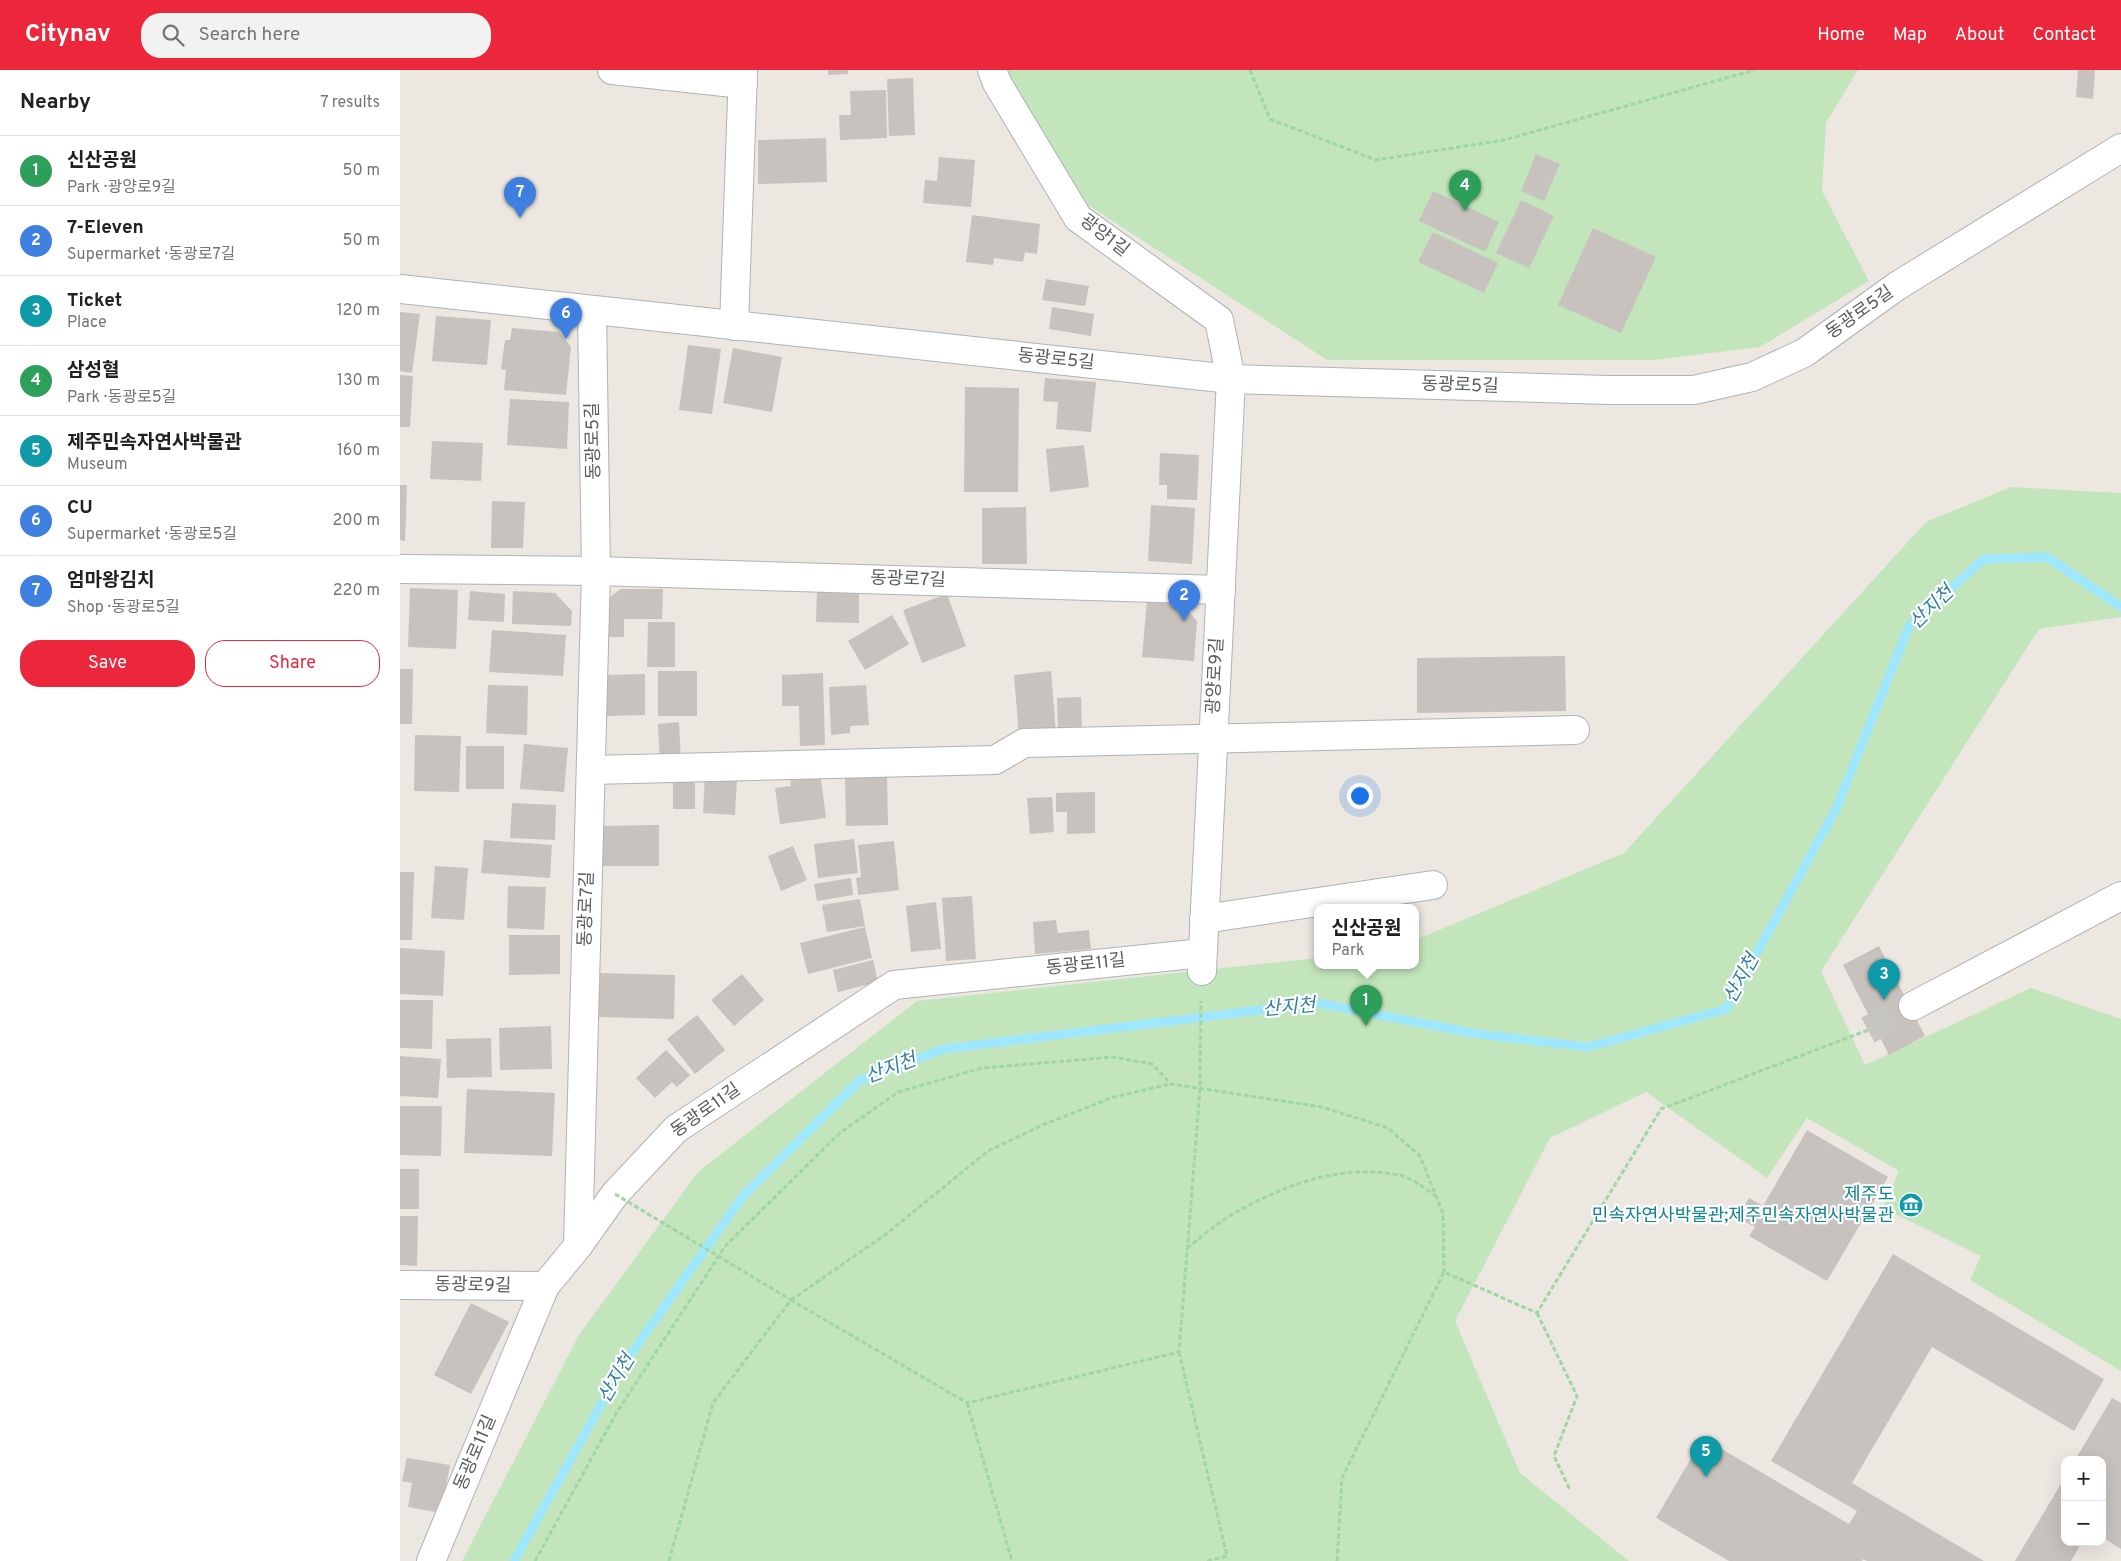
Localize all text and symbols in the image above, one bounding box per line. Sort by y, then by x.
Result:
search box [141,13,491,58]
text: Citynav [25,20,111,50]
icon: search [159,21,187,49]
text: Search here [199,23,300,47]
text: Home [1817,24,1865,47]
text: Map [1893,24,1927,47]
text: About [1955,24,2004,47]
text: Contact [2032,24,2096,47]
text: Nearby [20,89,91,116]
text: 7 results [320,93,380,113]
text: 신산공원 [67,149,137,173]
text: 1 [33,161,39,181]
text: 50 m [343,161,380,181]
pin: 4 [1449,170,1481,211]
pin: 7 [504,177,536,218]
text: Park · 광양로9길 [67,178,176,198]
street label: 광양1길 [1075,210,1133,262]
text: 7-Eleven [67,216,144,240]
text: 2 [31,231,41,251]
text: 50 m [343,231,380,251]
text: Supermarket · 동광로7길 [67,245,236,265]
street label: 동광로5길 [1822,281,1898,345]
text: Ticket [67,289,122,313]
pin: 6 [550,298,582,339]
text: 3 [31,301,41,321]
text: 120 m [337,301,380,321]
text: Place [67,313,107,333]
street label: 동광로5길 [1016,345,1096,375]
text: 삼성혈 [67,359,119,383]
text: 4 [31,371,41,391]
text: 130 m [337,371,380,391]
street label: 동광로5길 [1421,373,1499,399]
text: Park · 동광로5길 [67,388,176,408]
street label: 동광로5길 [582,402,606,480]
text: 제주민속자연사박물관 [67,431,242,455]
text: 5 [31,441,41,461]
text: 160 m [337,441,380,461]
text: Museum [67,455,128,475]
text: CU [67,496,93,520]
text: 6 [31,511,41,531]
text: 200 m [332,511,380,531]
text: Supermarket · 동광로5길 [67,525,237,545]
street label: 동광로7길 [870,567,946,593]
text: 엄마왕김치 [67,569,154,593]
pin: 2 [1168,580,1200,621]
water label: 산지천 [1905,580,1960,635]
text: 7 [32,581,40,601]
text: 220 m [333,581,380,601]
text: Shop · 동광로5길 [67,598,180,618]
street label: 광양로9길 [1203,637,1229,715]
button: Save [20,640,195,687]
button: Share [205,640,380,687]
your location [1347,783,1373,809]
street label: 동광로7길 [574,871,600,947]
popup [1314,904,1419,969]
text: 신산공원 [1332,917,1401,941]
text: Park [1332,941,1365,961]
street label: 동광로11길 [1045,949,1127,981]
water label: 산지천 [1719,949,1766,1008]
pin: 3 [1868,959,1900,1000]
pin: 1 [1350,985,1382,1026]
water label: 산지천 [1262,994,1318,1022]
water label: 산지천 [862,1048,921,1090]
street label: 동광로11길 [667,1079,745,1143]
place label: 제주도 민속자연사박물관;제주민속자연사박물관 [1592,1184,1894,1228]
museum icon: 제주도 민속자연사박물관;제주민속자연사박물관 [1898,1192,1924,1218]
street label: 동광로9길 [434,1274,512,1298]
water label: 산지천 [593,1349,642,1408]
street label: 동광로11길 [450,1412,502,1494]
pin: 5 [1690,1436,1722,1477]
map controls [2061,1456,2106,1546]
button: + [2061,1456,2106,1501]
button: − [2061,1501,2106,1546]

